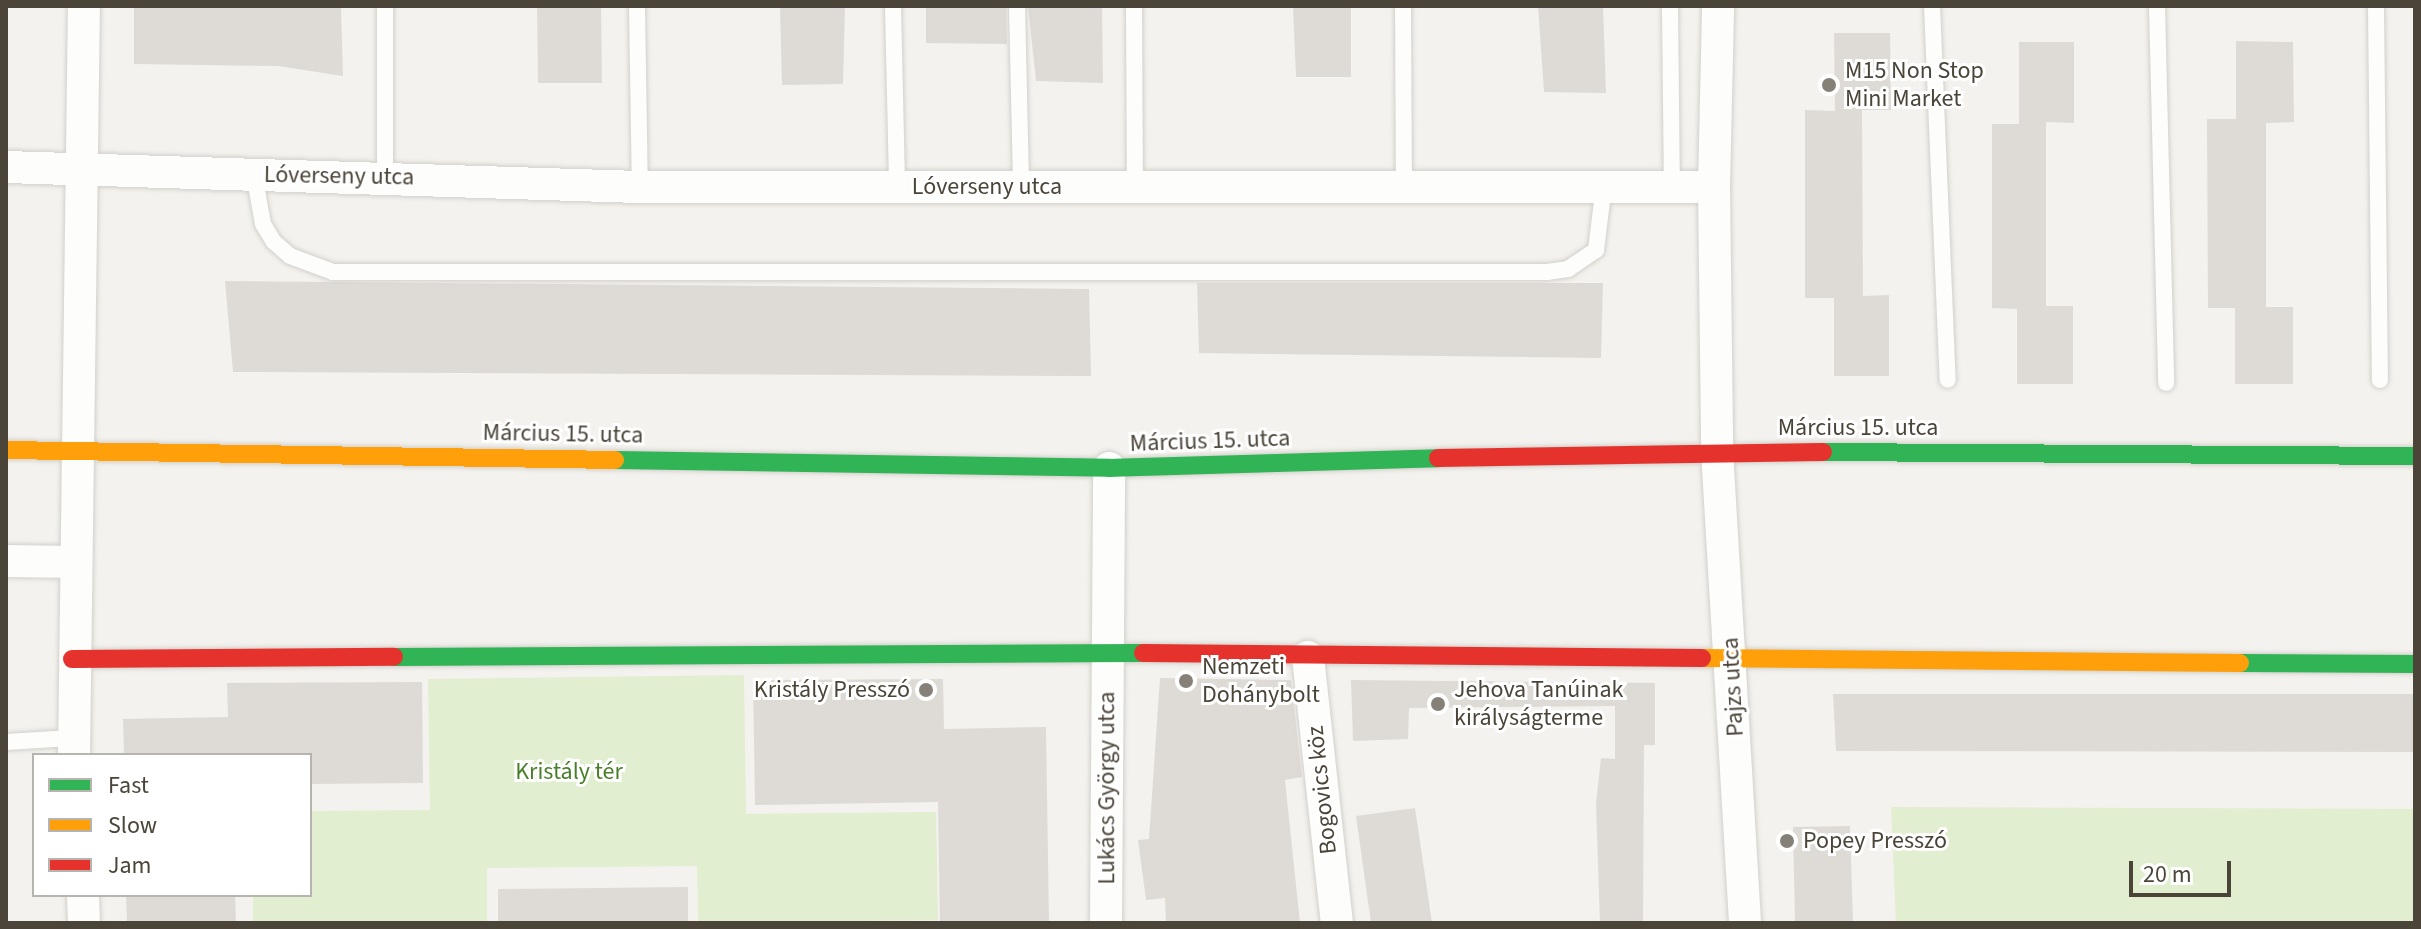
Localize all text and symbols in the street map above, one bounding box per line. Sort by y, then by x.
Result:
place label: M15 Non Stop Mini Market [1845,57,1984,113]
marker: M15 Non Stop Mini Market [1820,76,1838,94]
street label: Lóverseny utca [264,160,414,192]
street label: Lóverseny utca [912,173,1062,201]
street label: Március 15. utca [1778,414,1938,442]
street label: Március 15. utca [482,418,644,450]
street label: Március 15. utca [1129,424,1291,458]
street label: Pajzs utca [1716,637,1750,737]
place label: Nemzeti Dohánybolt [1202,653,1320,709]
marker: Nemzeti Dohánybolt [1177,672,1195,690]
place label: Kristály Presszó [754,676,910,704]
place label: Jehova Tanúinak királyságterme [1454,676,1623,732]
marker: Kristály Presszó [917,681,935,699]
street label: Lukács György utca [1093,691,1121,885]
marker: Jehova Tanúinak királyságterme [1429,695,1447,713]
street label: Bogovics köz [1301,724,1343,856]
legend [32,753,312,897]
park label: Kristály tér [515,758,623,786]
text: Fast [108,768,149,803]
text: Slow [108,808,157,843]
place label: Popey Presszó [1803,827,1947,855]
marker: Popey Presszó [1778,832,1796,850]
scale bar [2133,845,2235,895]
text: Jam [108,848,152,883]
text: 20 m [2143,857,2192,892]

